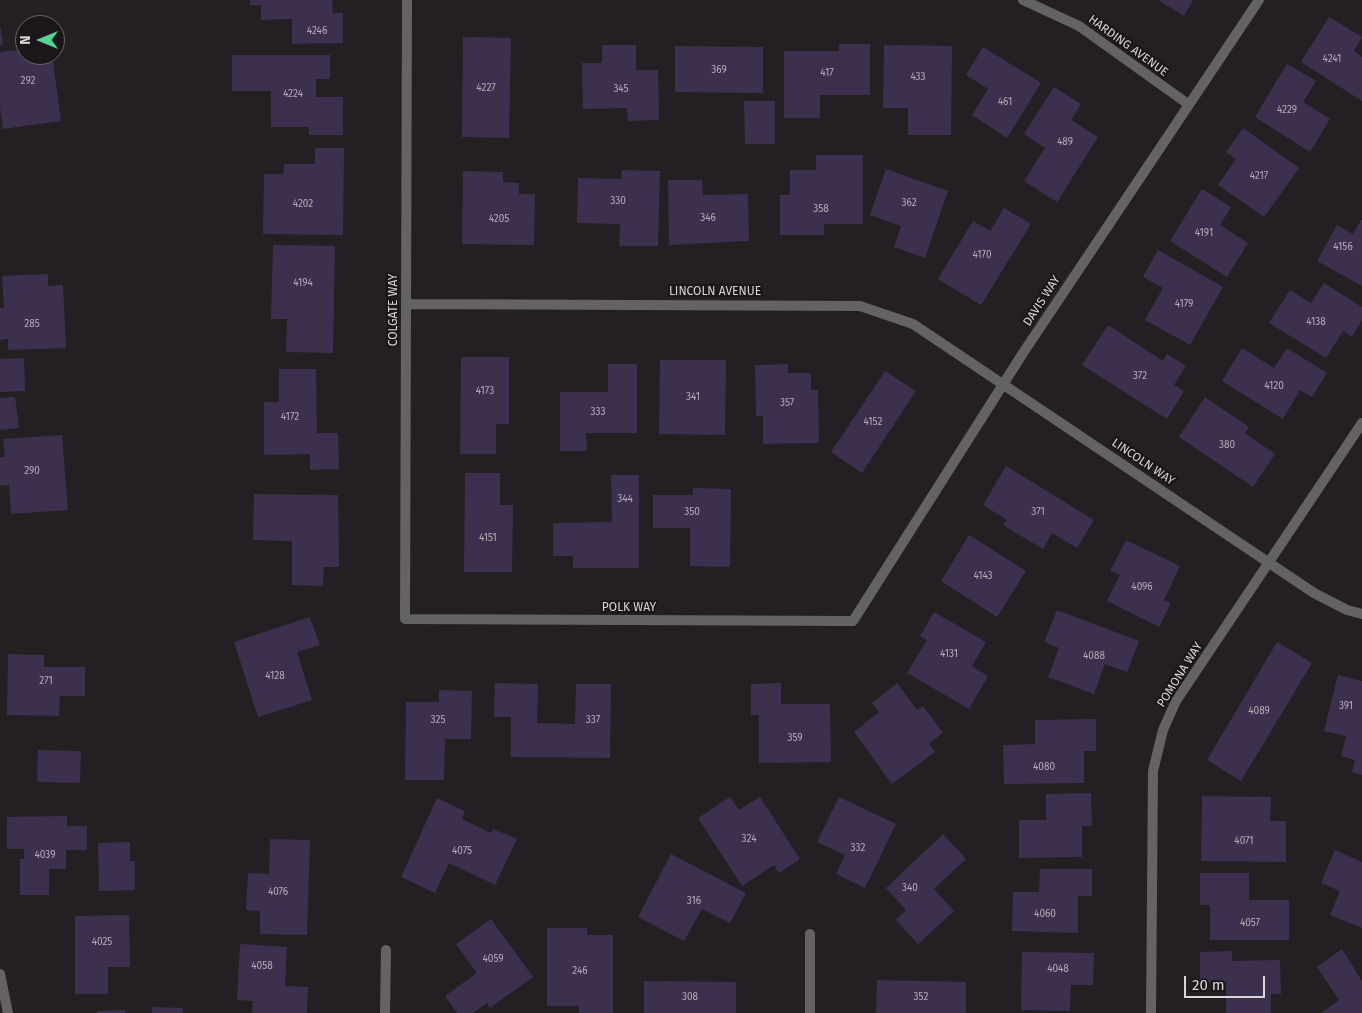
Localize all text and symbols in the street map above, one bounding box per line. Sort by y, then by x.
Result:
street label: HARDING AVENUE [1085,12,1171,80]
north arrow [15,15,65,65]
house number: 4246 [307,25,327,37]
text: N [17,35,34,45]
house number: 4241 [1323,53,1341,65]
house number: 369 [711,64,727,76]
house number: 417 [820,67,834,79]
house number: 433 [910,71,926,83]
house number: 292 [21,75,35,87]
house number: 4227 [476,82,496,94]
house number: 345 [613,83,629,95]
house number: 4224 [283,88,303,100]
house number: 461 [998,96,1012,108]
house number: 4229 [1277,104,1297,116]
house number: 489 [1057,136,1073,148]
house number: 4217 [1250,170,1268,182]
house number: 330 [610,195,626,207]
house number: 362 [901,197,917,209]
house number: 4202 [293,198,313,210]
house number: 358 [813,203,829,215]
house number: 346 [700,212,716,224]
house number: 4205 [489,213,509,225]
house number: 4191 [1195,227,1213,239]
house number: 4156 [1333,241,1353,253]
house number: 4170 [973,249,991,261]
street label: DAVIS WAY [1020,273,1064,329]
street label: COLGATE WAY [387,274,401,346]
house number: 4194 [293,277,313,289]
street label: LINCOLN AVENUE [669,285,761,299]
house number: 4179 [1175,298,1193,310]
house number: 4138 [1306,316,1326,328]
house number: 285 [24,318,40,330]
house number: 372 [1133,370,1147,382]
house number: 4120 [1264,380,1284,392]
house number: 4173 [476,385,494,397]
house number: 341 [686,391,700,403]
house number: 357 [780,397,794,409]
house number: 333 [591,406,605,418]
house number: 4172 [281,411,299,423]
house number: 4152 [864,416,882,428]
street label: LINCOLN WAY [1109,436,1177,488]
house number: 380 [1219,439,1235,451]
house number: 290 [24,465,40,477]
house number: 344 [617,493,633,505]
house number: 350 [684,506,700,518]
house number: 371 [1031,506,1045,518]
house number: 4151 [479,532,497,544]
house number: 4143 [973,570,993,582]
house number: 4096 [1131,581,1153,593]
street label: POLK WAY [602,601,656,615]
street label: POMONA WAY [1154,640,1206,710]
house number: 4131 [940,648,958,660]
house number: 4088 [1083,650,1105,662]
house number: 4128 [265,670,285,682]
house number: 271 [39,675,53,687]
house number: 391 [1339,700,1353,712]
house number: 4089 [1248,705,1270,717]
house number: 325 [431,714,445,726]
house number: 337 [586,714,600,726]
house number: 359 [787,732,803,744]
house number: 4080 [1033,761,1055,773]
house number: 324 [742,833,756,845]
house number: 4071 [1234,835,1254,847]
house number: 332 [851,842,865,854]
house number: 4075 [452,845,472,857]
house number: 4039 [35,849,55,861]
house number: 340 [902,882,918,894]
house number: 4076 [268,886,288,898]
house number: 316 [687,895,701,907]
house number: 4060 [1034,908,1056,920]
house number: 4057 [1240,917,1260,929]
house number: 4025 [92,936,112,948]
house number: 4059 [482,953,504,965]
house number: 4058 [251,960,273,972]
house number: 4048 [1047,963,1069,975]
house number: 246 [572,965,588,977]
scale bar [1187,966,1268,998]
text: 20 m [1192,976,1225,994]
house number: 308 [682,991,698,1003]
house number: 352 [914,991,928,1003]

